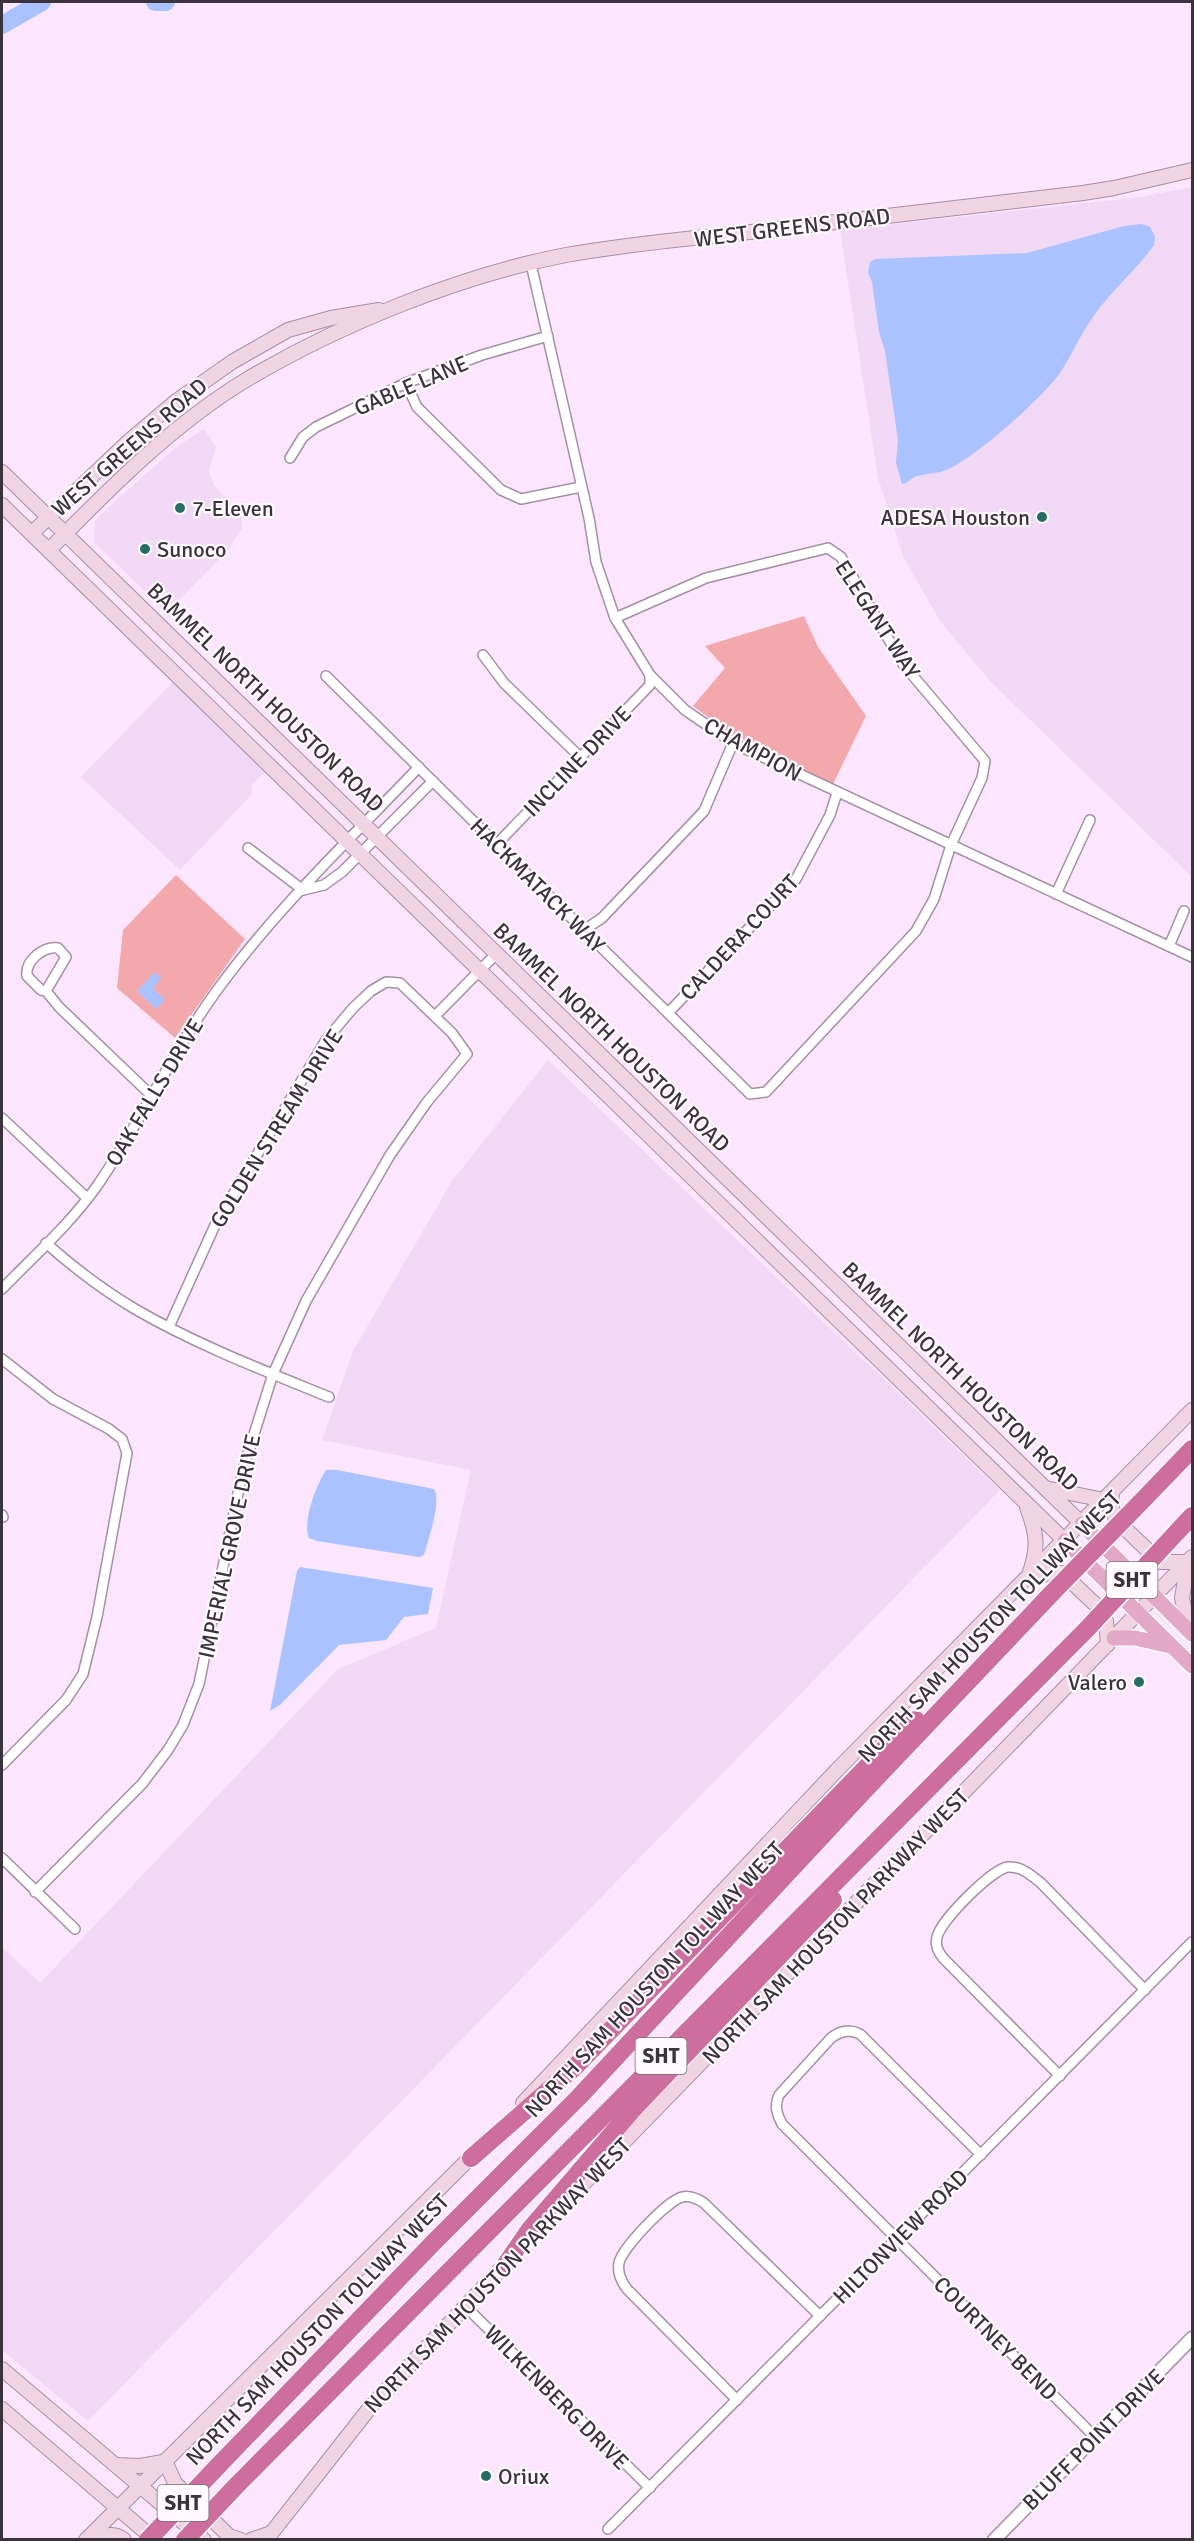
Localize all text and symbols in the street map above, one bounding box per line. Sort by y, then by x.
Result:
street label: WEST GREENS ROAD [692,202,892,253]
street label: GABLE LANE [350,349,472,422]
street label: WEST GREENS ROAD [46,372,213,522]
place label: 7-Eleven [192,495,274,522]
marker: 7-Eleven [173,501,187,515]
place label: ADESA Houston [880,504,1030,531]
marker: ADESA Houston [1035,510,1049,524]
place label: Sunoco [157,536,226,563]
marker: Sunoco [138,542,152,556]
street label: ELEGANT WAY [829,555,926,684]
street label: BAMMEL NORTH HOUSTON ROAD [142,577,390,818]
street label: INCLINE DRIVE [518,700,637,822]
street label: CHAMPION [699,712,806,787]
street label: HACKMATACK WAY [465,812,611,958]
street label: CALDERA COURT [674,869,805,1006]
street label: BAMMEL NORTH HOUSTON ROAD [488,917,736,1158]
street label: OAK FALLS DRIVE [100,1013,209,1171]
street label: GOLDEN STREAM DRIVE [204,1024,349,1233]
street label: BAMMEL NORTH HOUSTON ROAD [837,1256,1085,1497]
street label: IMPERIAL GROVE DRIVE [193,1432,266,1661]
street label: NORTH SAM HOUSTON TOLLWAY WEST [852,1485,1127,1768]
road number: SHT [1106,1562,1158,1598]
place label: Valero [1068,1669,1127,1696]
marker: Valero [1132,1675,1146,1689]
street label: NORTH SAM HOUSTON PARKWAY WEST [696,1783,974,2070]
street label: NORTH SAM HOUSTON TOLLWAY WEST [519,1836,790,2123]
road number: SHT [636,2038,686,2074]
street label: NORTH SAM HOUSTON PARKWAY WEST [358,2132,636,2419]
street label: HILTONVIEW ROAD [827,2163,973,2309]
street label: NORTH SAM HOUSTON TOLLWAY WEST [180,2188,455,2471]
street label: COURTNEY BEND [928,2271,1063,2406]
street label: WILKENBERG DRIVE [479,2319,635,2475]
street label: BLUFF POINT DRIVE [1017,2363,1170,2516]
place label: Oriux [498,2463,549,2490]
marker: Oriux [479,2469,493,2483]
road number: SHT [158,2485,208,2521]

